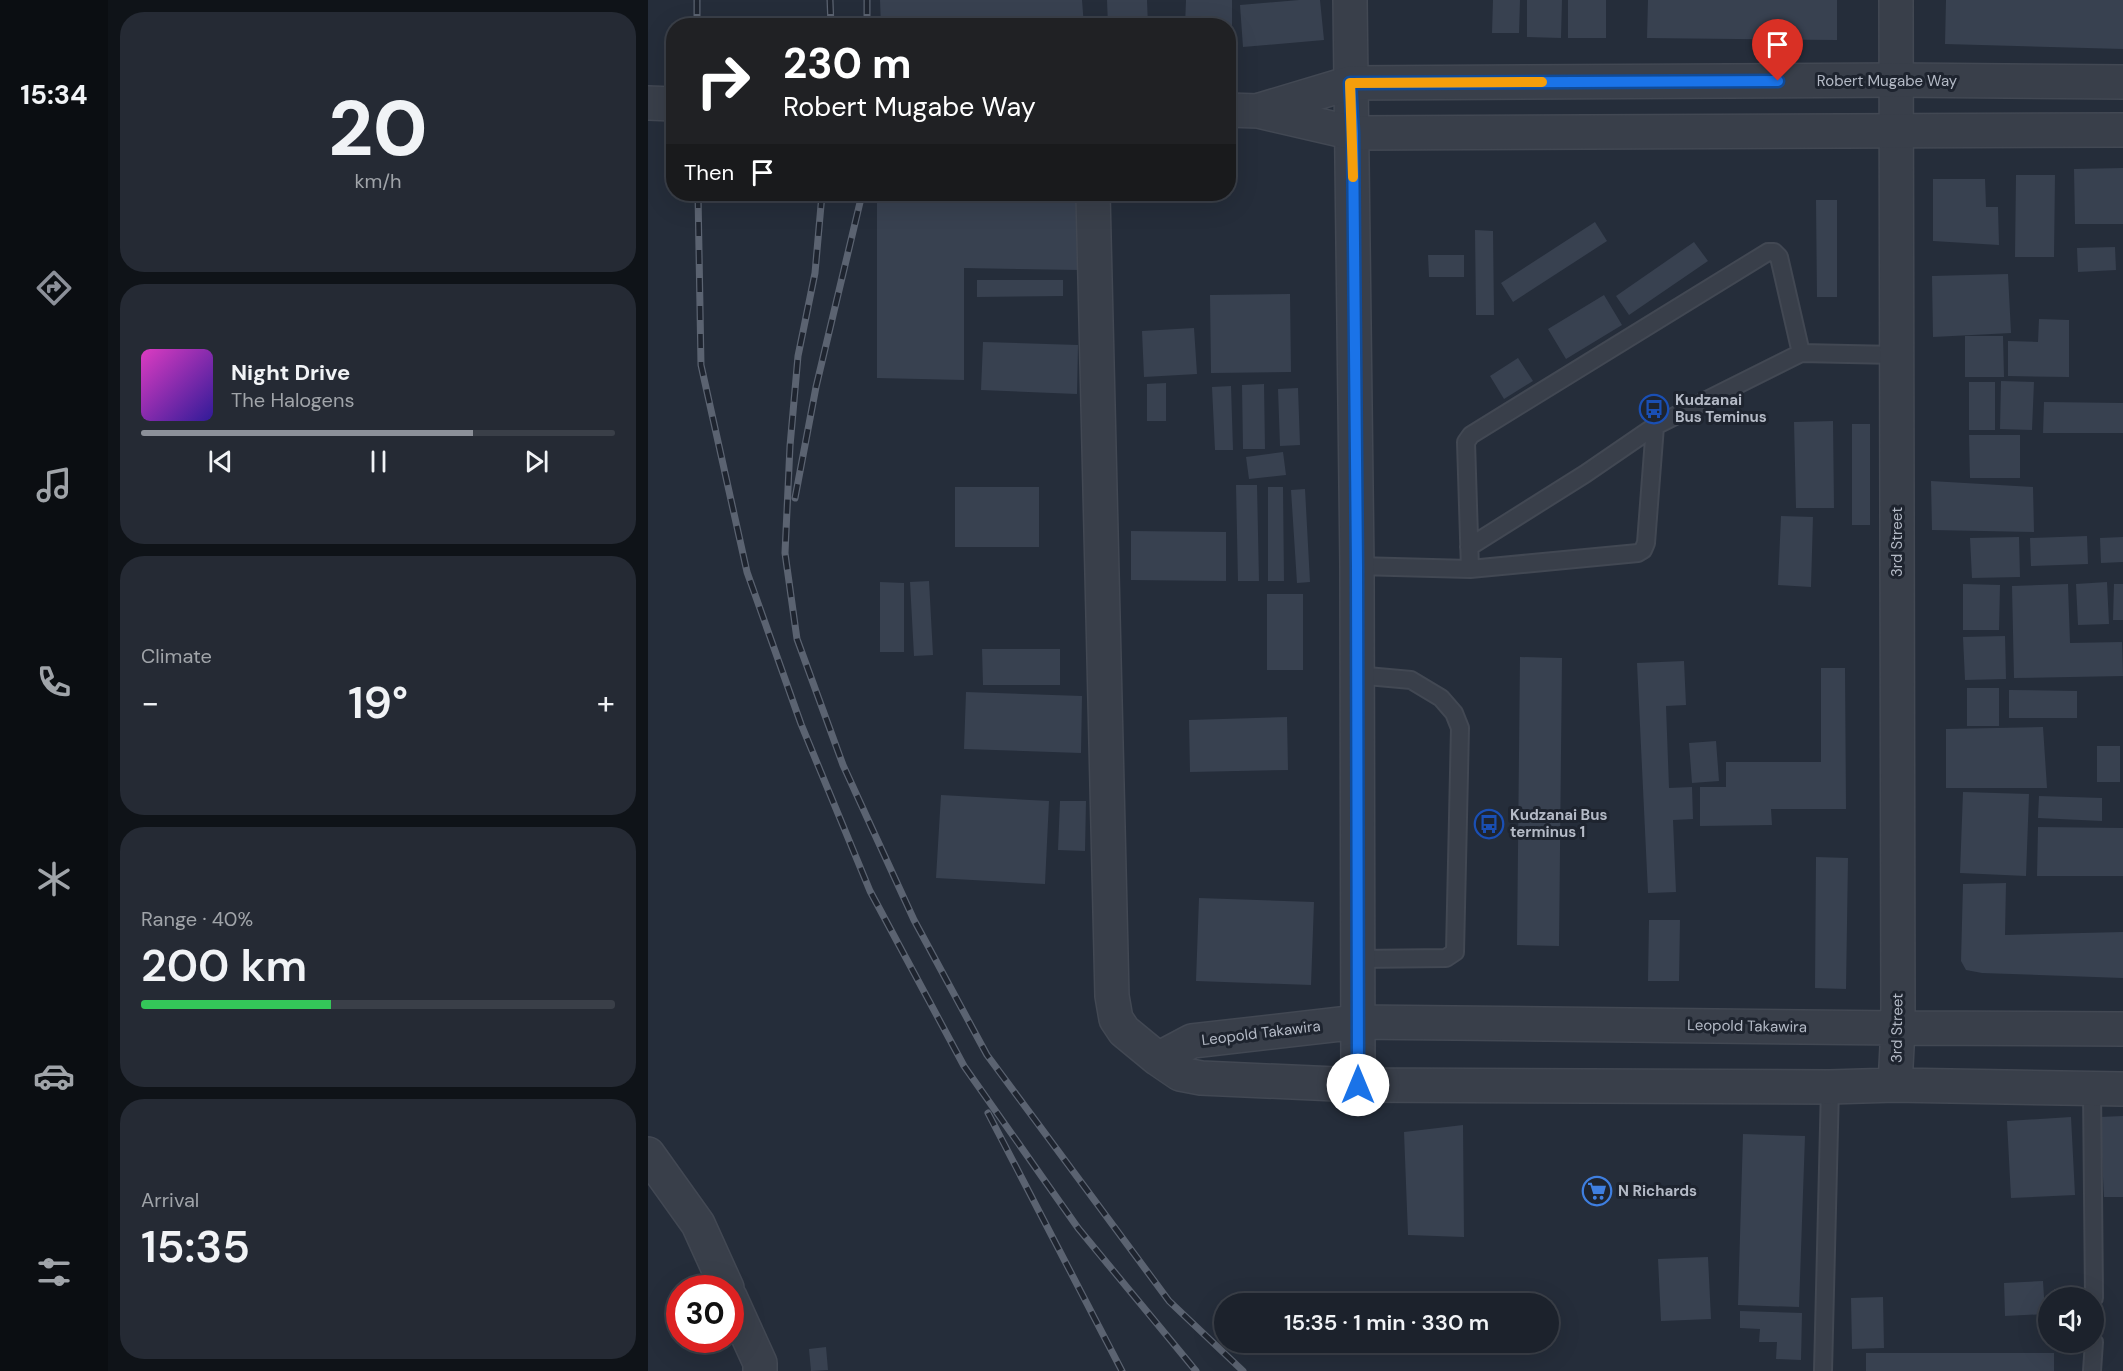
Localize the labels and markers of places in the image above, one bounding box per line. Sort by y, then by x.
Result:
pin [1752,19,1803,81]
place label: Kudzanai Bus Teminus [1675,390,1767,427]
bus stop icon: Kudzanai Bus Teminus [1638,393,1670,425]
place label: Kudzanai Bus terminus 1 [1510,805,1607,842]
bus stop icon: Kudzanai Bus terminus 1 [1473,808,1505,840]
supermarket icon: N Richards [1581,1175,1613,1207]
place label: N Richards [1618,1181,1697,1201]

